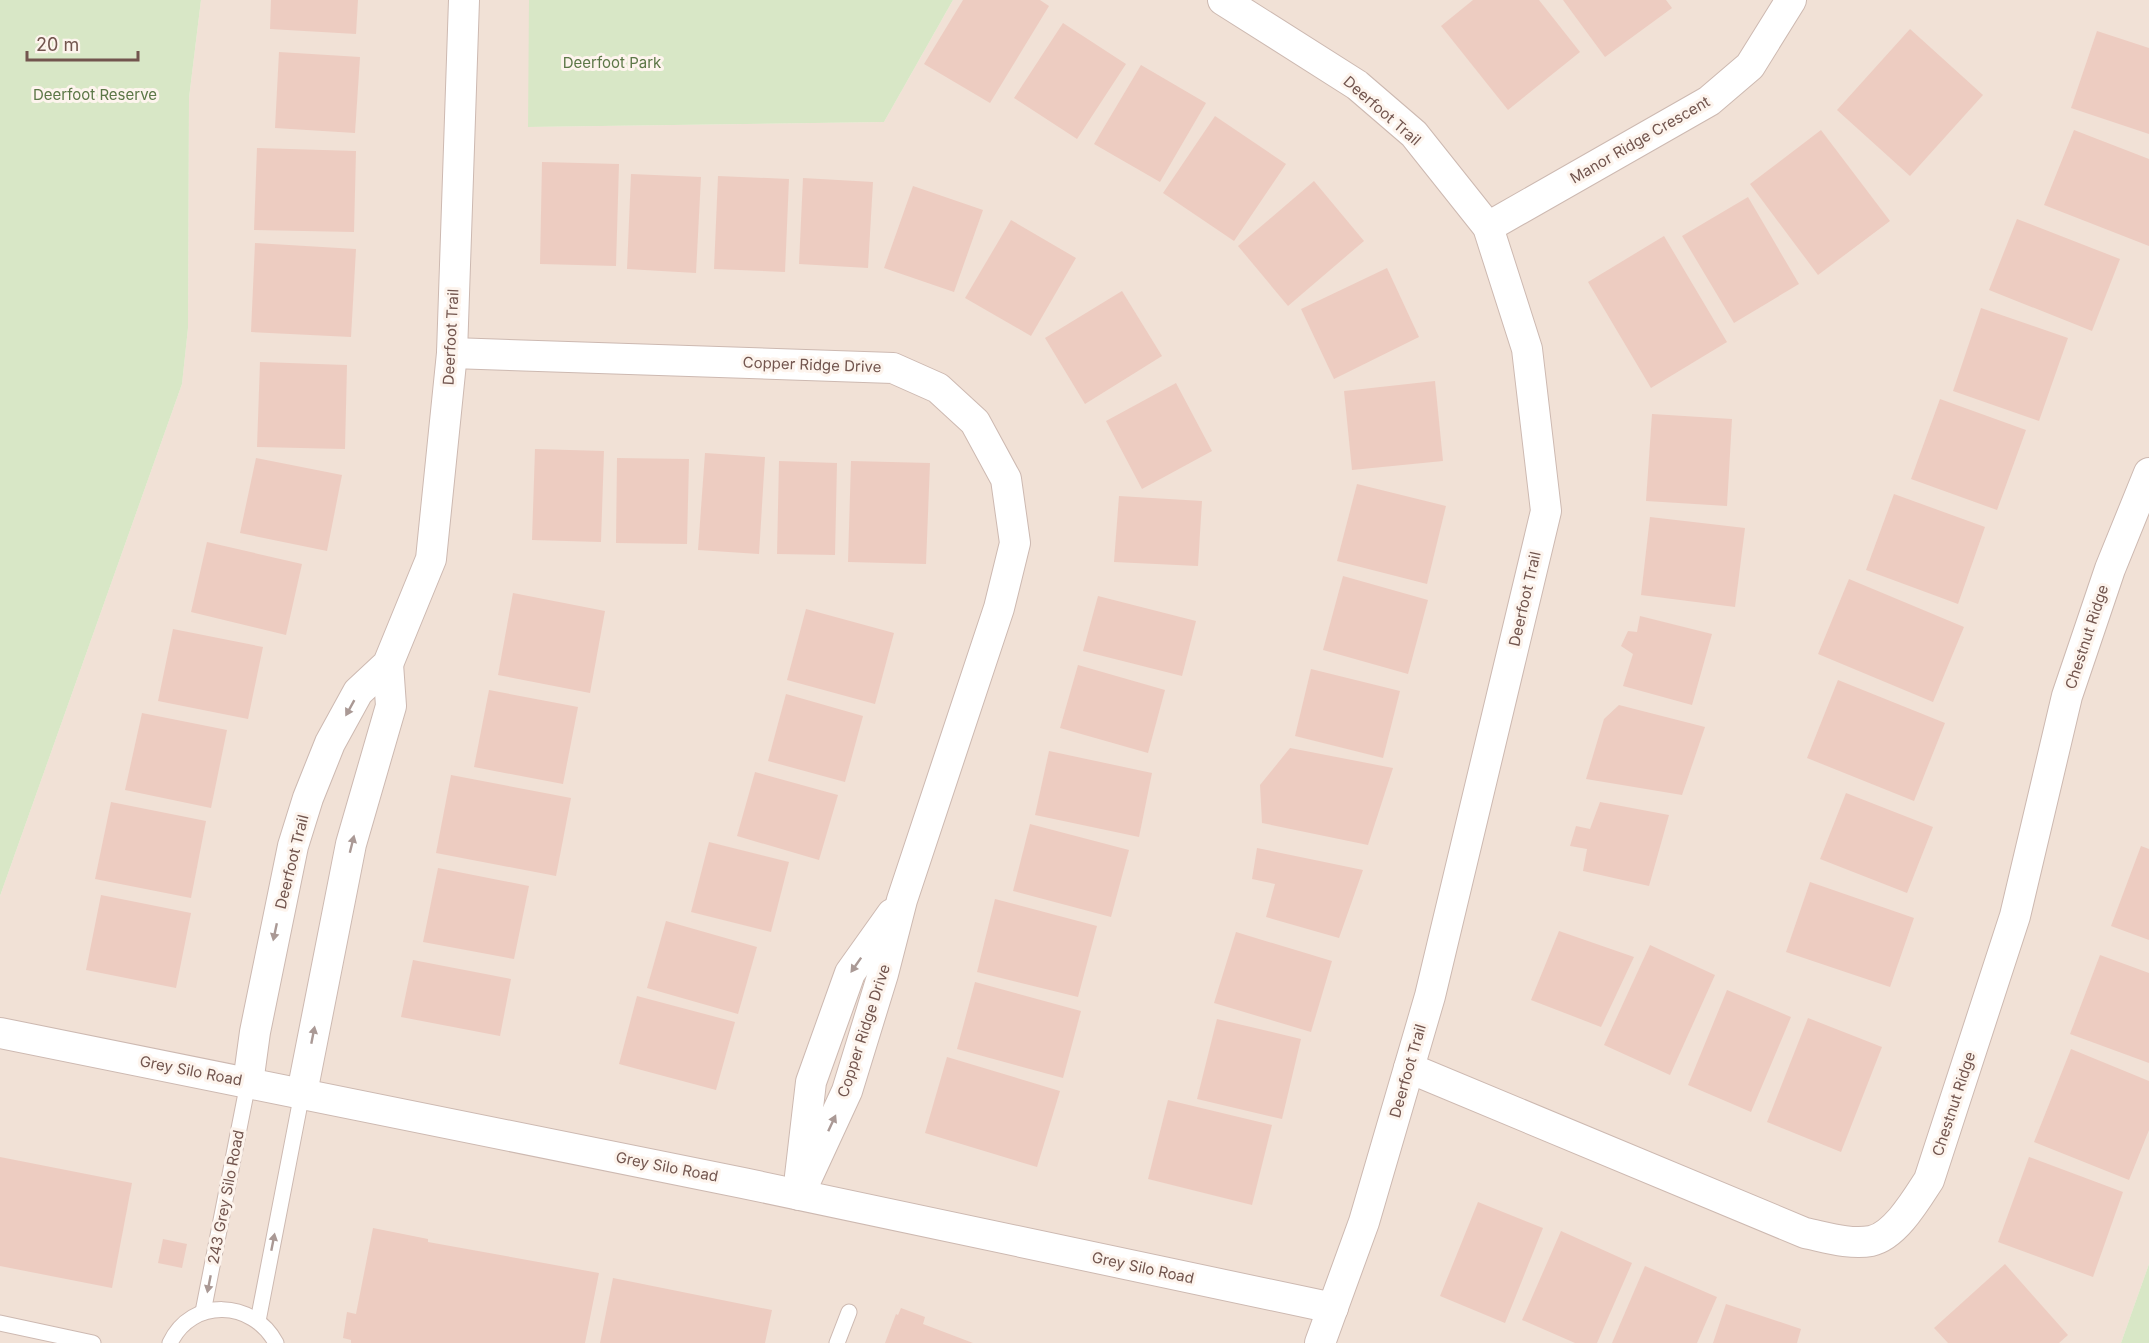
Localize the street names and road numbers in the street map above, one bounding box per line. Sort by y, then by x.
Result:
street label: Deerfoot Trail [1340,72,1425,149]
street label: Manor Ridge Crescent [1566,92,1713,187]
street label: Deerfoot Trail [438,288,463,386]
street label: Copper Ridge Drive [742,353,882,376]
street label: Deerfoot Trail [1504,550,1545,648]
street label: Chestnut Ridge [2061,582,2112,691]
street label: Deerfoot Trail [271,813,312,911]
street label: Copper Ridge Drive [833,962,894,1100]
street label: Deerfoot Trail [1385,1022,1430,1120]
street label: Chestnut Ridge [1928,1049,1979,1158]
street label: Grey Silo Road [138,1051,244,1090]
street label: 243 Grey Silo Road [203,1128,248,1265]
street label: Grey Silo Road [614,1147,720,1186]
street label: Grey Silo Road [1090,1247,1196,1288]

